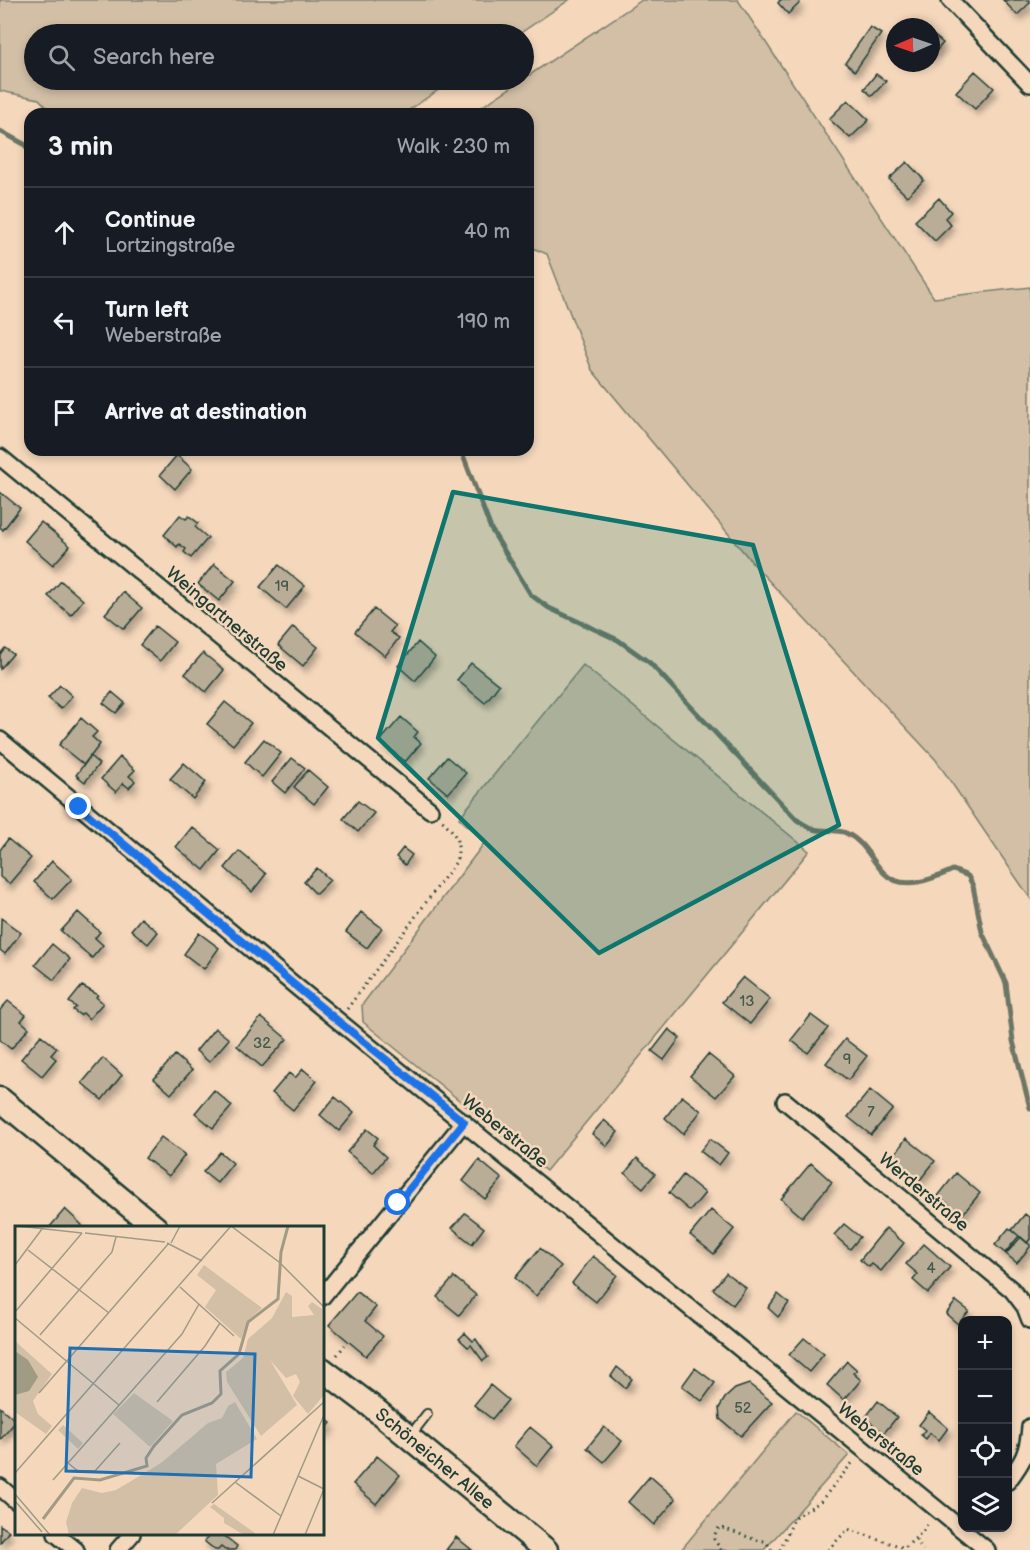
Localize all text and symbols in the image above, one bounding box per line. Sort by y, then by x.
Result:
north arrow [886,18,940,72]
search box [24,24,534,90]
icon: search [45,41,78,74]
text: Search here [93,44,215,71]
text: 3 min [48,132,113,163]
text: Walk · 230 m [397,135,510,159]
text: Continue [105,207,195,234]
icon: ahead [48,216,81,249]
text: 40 m [464,220,510,244]
text: Lortzingstraße [105,234,235,258]
text: Turn left [105,297,189,324]
icon: left [48,306,81,339]
text: 190 m [457,310,510,334]
text: Weberstraße [105,324,222,348]
icon: arrive [48,396,81,429]
text: Arrive at destination [105,399,307,426]
street label: Weingartnerstraße [162,562,292,677]
house number: 19 [275,577,289,596]
route end [65,793,91,819]
house number: 13 [739,992,755,1011]
house number: 32 [253,1034,271,1053]
house number: 9 [843,1050,851,1069]
street label: Weberstraße [457,1090,552,1173]
house number: 7 [867,1103,875,1122]
street label: Werderstraße [874,1149,973,1236]
route start [384,1189,410,1215]
inset map [15,1226,324,1535]
house number: 4 [926,1259,936,1278]
map controls [958,1316,1012,1532]
button: + [958,1316,1012,1370]
button: − [958,1370,1012,1424]
street label: Weberstraße [833,1398,928,1481]
house number: 52 [734,1399,752,1418]
street label: Schöneicher Allee [371,1404,498,1514]
button: locate [958,1424,1012,1478]
button: layers [958,1478,1012,1532]

